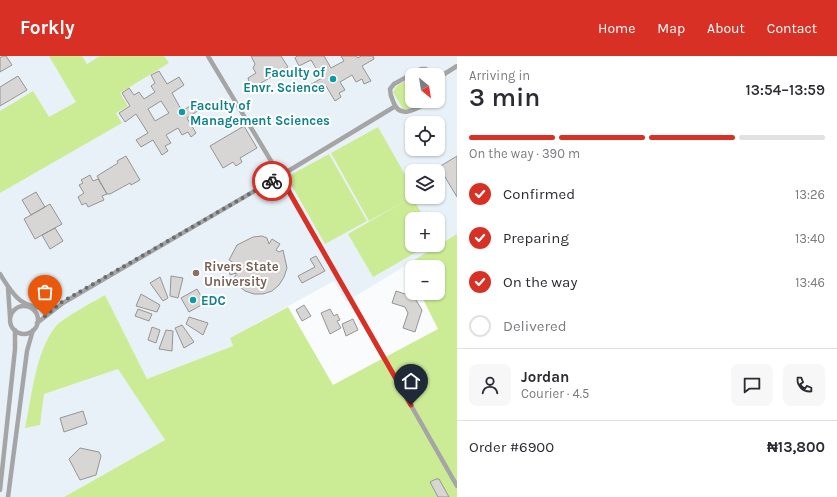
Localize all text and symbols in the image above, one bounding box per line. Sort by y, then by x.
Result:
text: Forkly [20,17,75,39]
text: Home [598,20,635,37]
text: Map [657,20,685,37]
text: About [707,20,745,37]
text: Contact [767,20,817,37]
place label: Faculty of Envr. Science [243,65,325,95]
north arrow [405,68,445,108]
map controls [405,68,445,300]
text: Arriving in [469,68,530,83]
marker: Faculty of Envr. Science [328,74,338,84]
text: 13:54–13:59 [746,81,825,99]
text: 3 min [469,82,540,113]
place label: Faculty of Management Sciences [190,98,330,128]
marker: Faculty of Management Sciences [177,107,187,117]
button: locate [405,116,445,156]
text: On the way · 390 m [469,146,580,161]
courier [252,161,292,201]
button: layers [405,164,445,204]
icon: bike [261,170,283,192]
icon: check [469,183,491,205]
text: Confirmed [503,185,575,203]
text: 13:26 [795,187,825,202]
button: + [405,212,445,252]
icon: check [469,227,491,249]
text: Preparing [503,229,569,247]
text: 13:40 [795,231,825,246]
place label: Rivers State University [204,259,279,289]
button: − [405,260,445,300]
marker: Rivers State University [191,268,201,278]
icon: check [469,271,491,293]
text: On the way [503,273,577,291]
pin [28,275,62,316]
text: 13:46 [795,275,825,290]
icon: bag [34,281,56,303]
place label: EDC [201,293,226,308]
marker: EDC [188,295,198,305]
text: Delivered [503,317,567,335]
pin [394,364,428,405]
button: person [469,364,511,406]
button: chat [731,364,773,406]
button: phone [783,364,825,406]
text: Jordan [521,368,569,386]
icon: home [400,370,422,392]
text: Courier · 4.5 [521,386,589,401]
text: Order #6900 [469,438,554,456]
text: ₦13,800 [767,438,825,456]

